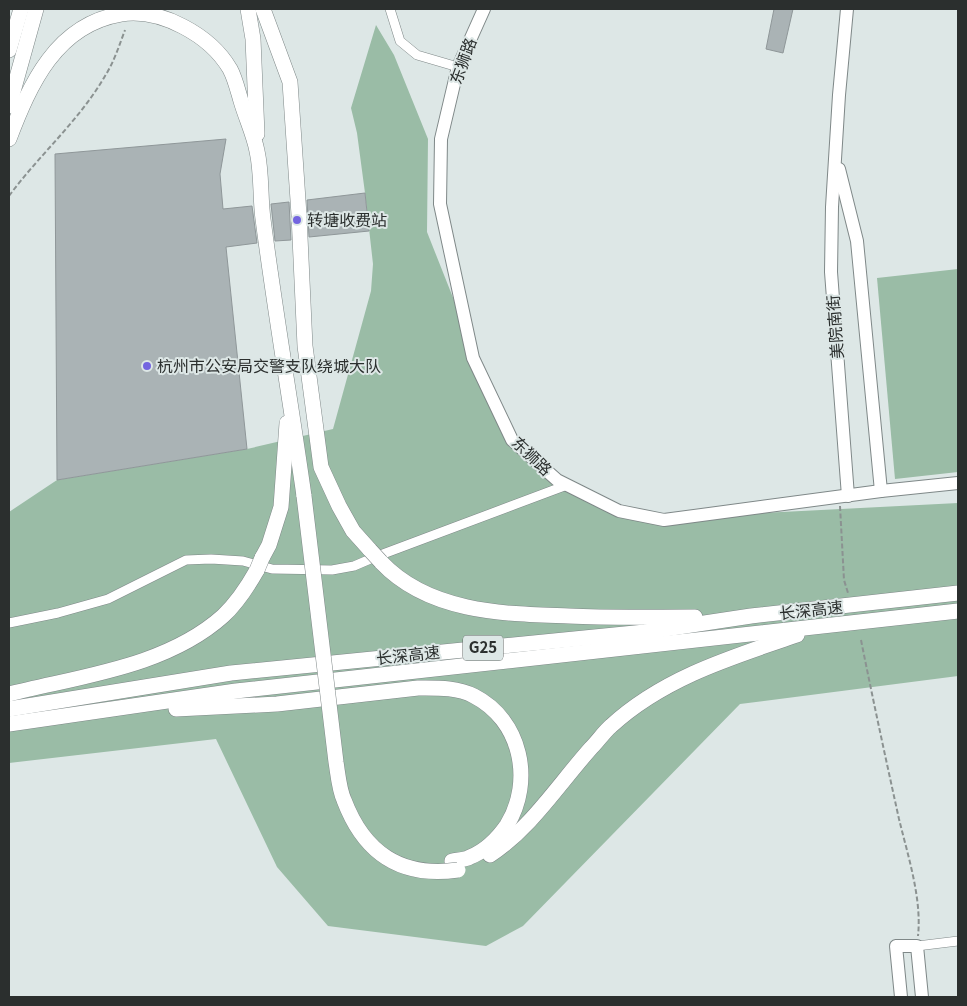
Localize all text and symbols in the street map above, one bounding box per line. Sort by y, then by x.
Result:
street label: 东狮路 [443,34,482,87]
place label: 转塘收费站 [307,207,387,231]
marker: 转塘收费站 [291,214,303,226]
street label: 美院南街 [820,294,848,360]
place label: 杭州市公安局交警支队绕城大队 [157,353,381,377]
marker: 杭州市公安局交警支队绕城大队 [141,360,153,372]
street label: 东狮路 [507,430,558,481]
street label: 长深高速 [778,594,844,624]
road number: G25 [463,636,503,660]
street label: 长深高速 [375,639,441,669]

